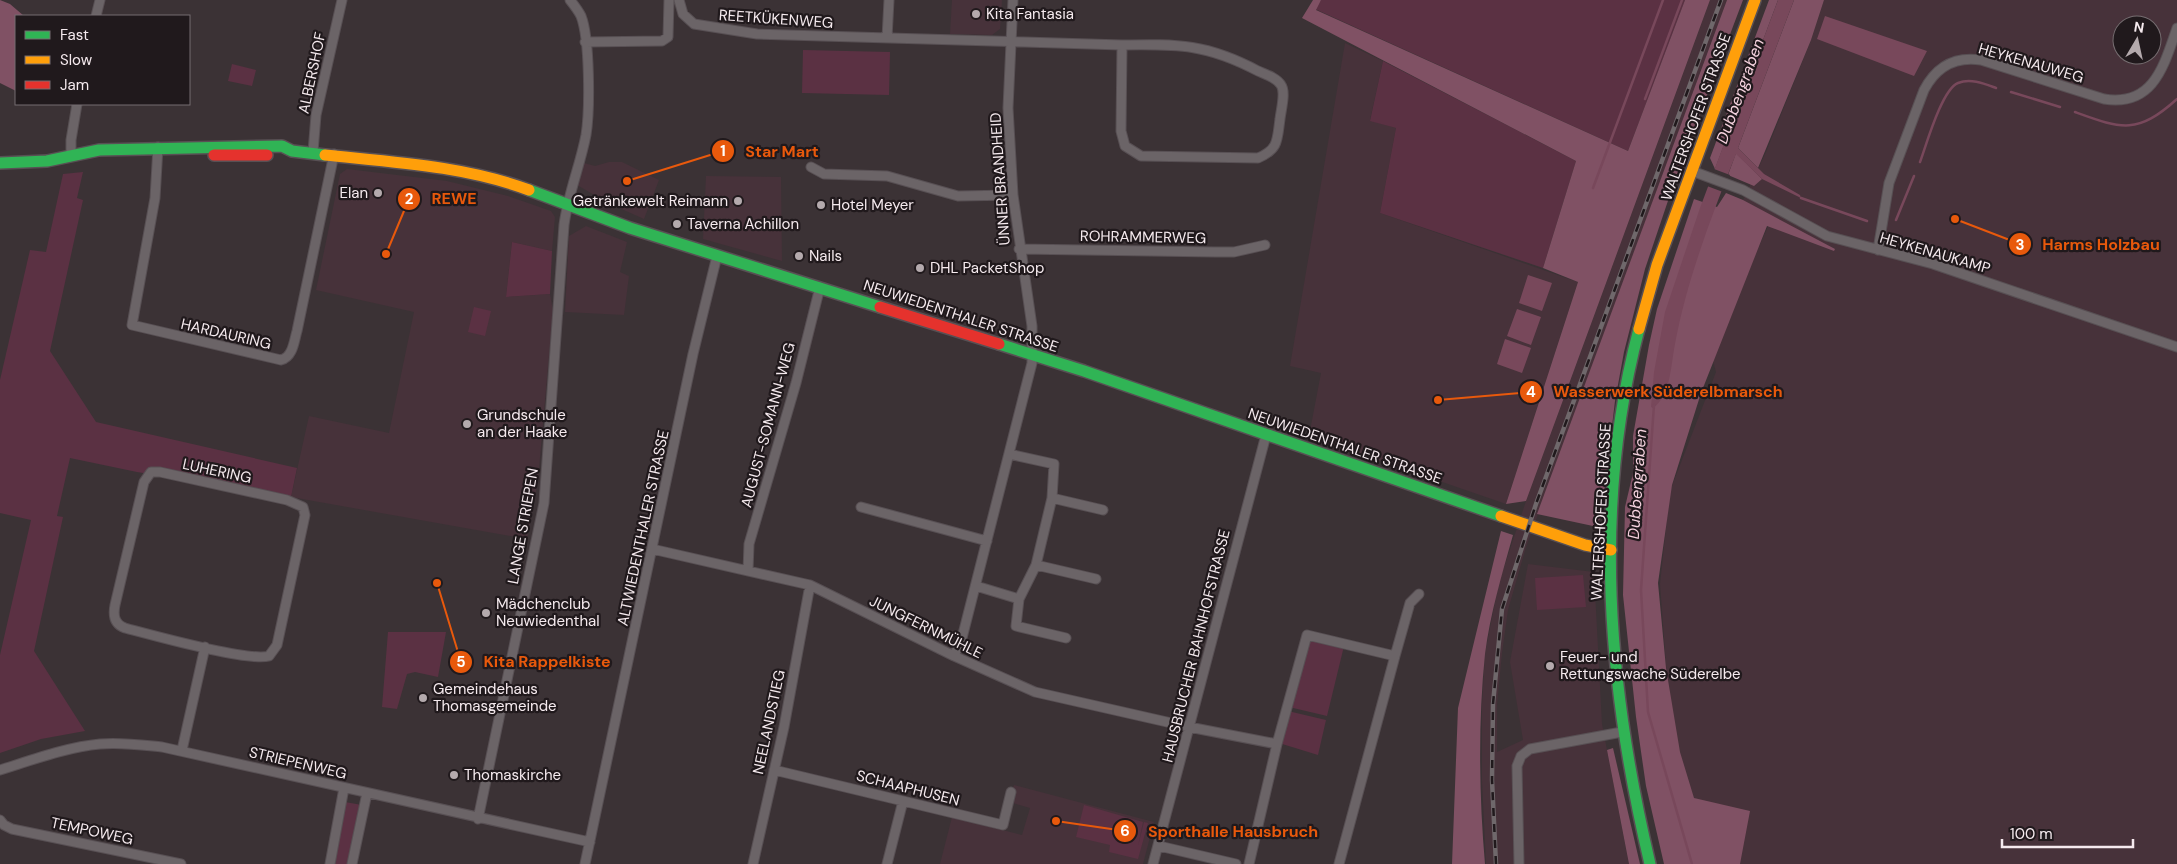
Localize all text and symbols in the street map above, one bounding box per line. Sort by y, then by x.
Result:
place label: Kita Fantasia [986,4,1074,24]
street label: REETKÜKENWEG [718,5,834,33]
marker: Kita Fantasia [970,8,982,20]
legend [15,15,190,105]
north arrow [2112,15,2162,65]
text: N [2133,17,2145,37]
text: Fast [60,25,89,45]
street label: ALBERSHOF [294,30,330,116]
street label: WALTERSHOFER STRASSE [1656,30,1736,204]
water label: Dubbengraben [1711,36,1769,146]
street label: HEYKENAUWEG [1976,38,2086,88]
text: Slow [60,50,93,70]
text: Jam [60,75,89,95]
street label: ÜNNER BRANDHEID [985,112,1015,246]
callout: Star Mart [711,135,829,166]
text: 1 [720,141,726,161]
text: Star Mart [745,141,819,162]
place label: Elan [339,183,368,203]
callout: REWE [396,183,486,214]
marker: Elan [372,187,384,199]
text: REWE [431,188,477,209]
text: 2 [405,189,414,209]
place label: Getränkewelt Reimann [573,191,728,211]
marker: Getränkewelt Reimann [732,195,744,207]
place label: Hotel Meyer [831,195,914,215]
marker: Hotel Meyer [815,199,827,211]
place label: Taverna Achillon [687,214,799,234]
marker: Taverna Achillon [671,218,683,230]
street label: ROHRAMMERWEG [1080,226,1206,248]
street label: HEYKENAUKAMP [1877,228,1993,278]
callout: Harms Holzbau [2007,229,2170,260]
text: Harms Holzbau [2042,234,2160,255]
text: 3 [2015,235,2025,255]
place label: Nails [809,246,842,266]
marker: Nails [793,250,805,262]
place label: DHL PacketShop [930,258,1044,278]
marker: DHL PacketShop [914,262,926,274]
street label: NEUWIEDENTHALER STRASSE [861,275,1061,357]
street label: HARDAURING [179,314,273,354]
street label: AUGUST-SOMANN-WEG [736,340,800,510]
callout: Wasserwerk Süderelbmarsch [1519,376,1793,407]
text: Wasserwerk Süderelbmarsch [1553,381,1783,402]
text: 4 [1526,382,1536,402]
street label: NEUWIEDENTHALER STRASSE [1245,403,1445,489]
place label: Grundschule an der Haake [477,405,567,442]
marker: Grundschule an der Haake [461,418,473,430]
street label: WALTERSHOFER STRASSE [1586,423,1616,601]
street label: ALTWIEDENTHALER STRASSE [612,428,674,628]
water label: Dubbengraben [1623,428,1651,540]
street label: LUHERING [181,454,253,488]
street label: LANGE STRIEPEN [503,466,543,586]
street label: HAUSBRUCHER BAHNHOFSTRASSE [1157,528,1235,764]
street label: JUNGFERNMÜHLE [866,591,986,663]
place label: Mädchenclub Neuwiedenthal [496,594,600,631]
marker: Mädchenclub Neuwiedenthal [480,607,492,619]
callout: Kita Rappelkiste [449,646,621,677]
place label: Feuer- und Rettungswache Süderelbe [1560,647,1741,684]
text: Kita Rappelkiste [483,651,611,672]
text: 5 [456,652,466,672]
marker: Feuer- und Rettungswache Süderelbe [1544,660,1556,672]
street label: NEELANDSTIEG [748,668,790,776]
place label: Gemeindehaus Thomasgemeinde [433,679,557,716]
marker: Gemeindehaus Thomasgemeinde [417,692,429,704]
street label: STRIEPENWEG [247,742,349,784]
place label: Thomaskirche [464,765,561,785]
street label: SCHAAPHUSEN [854,765,962,811]
marker: Thomaskirche [448,769,460,781]
street label: TEMPOWEG [49,813,135,849]
callout: Sporthalle Hausbruch [1113,815,1328,846]
scale bar [2002,816,2133,848]
text: 6 [1120,821,1130,841]
text: Sporthalle Hausbruch [1148,821,1318,842]
text: 100 m [2010,824,2053,844]

